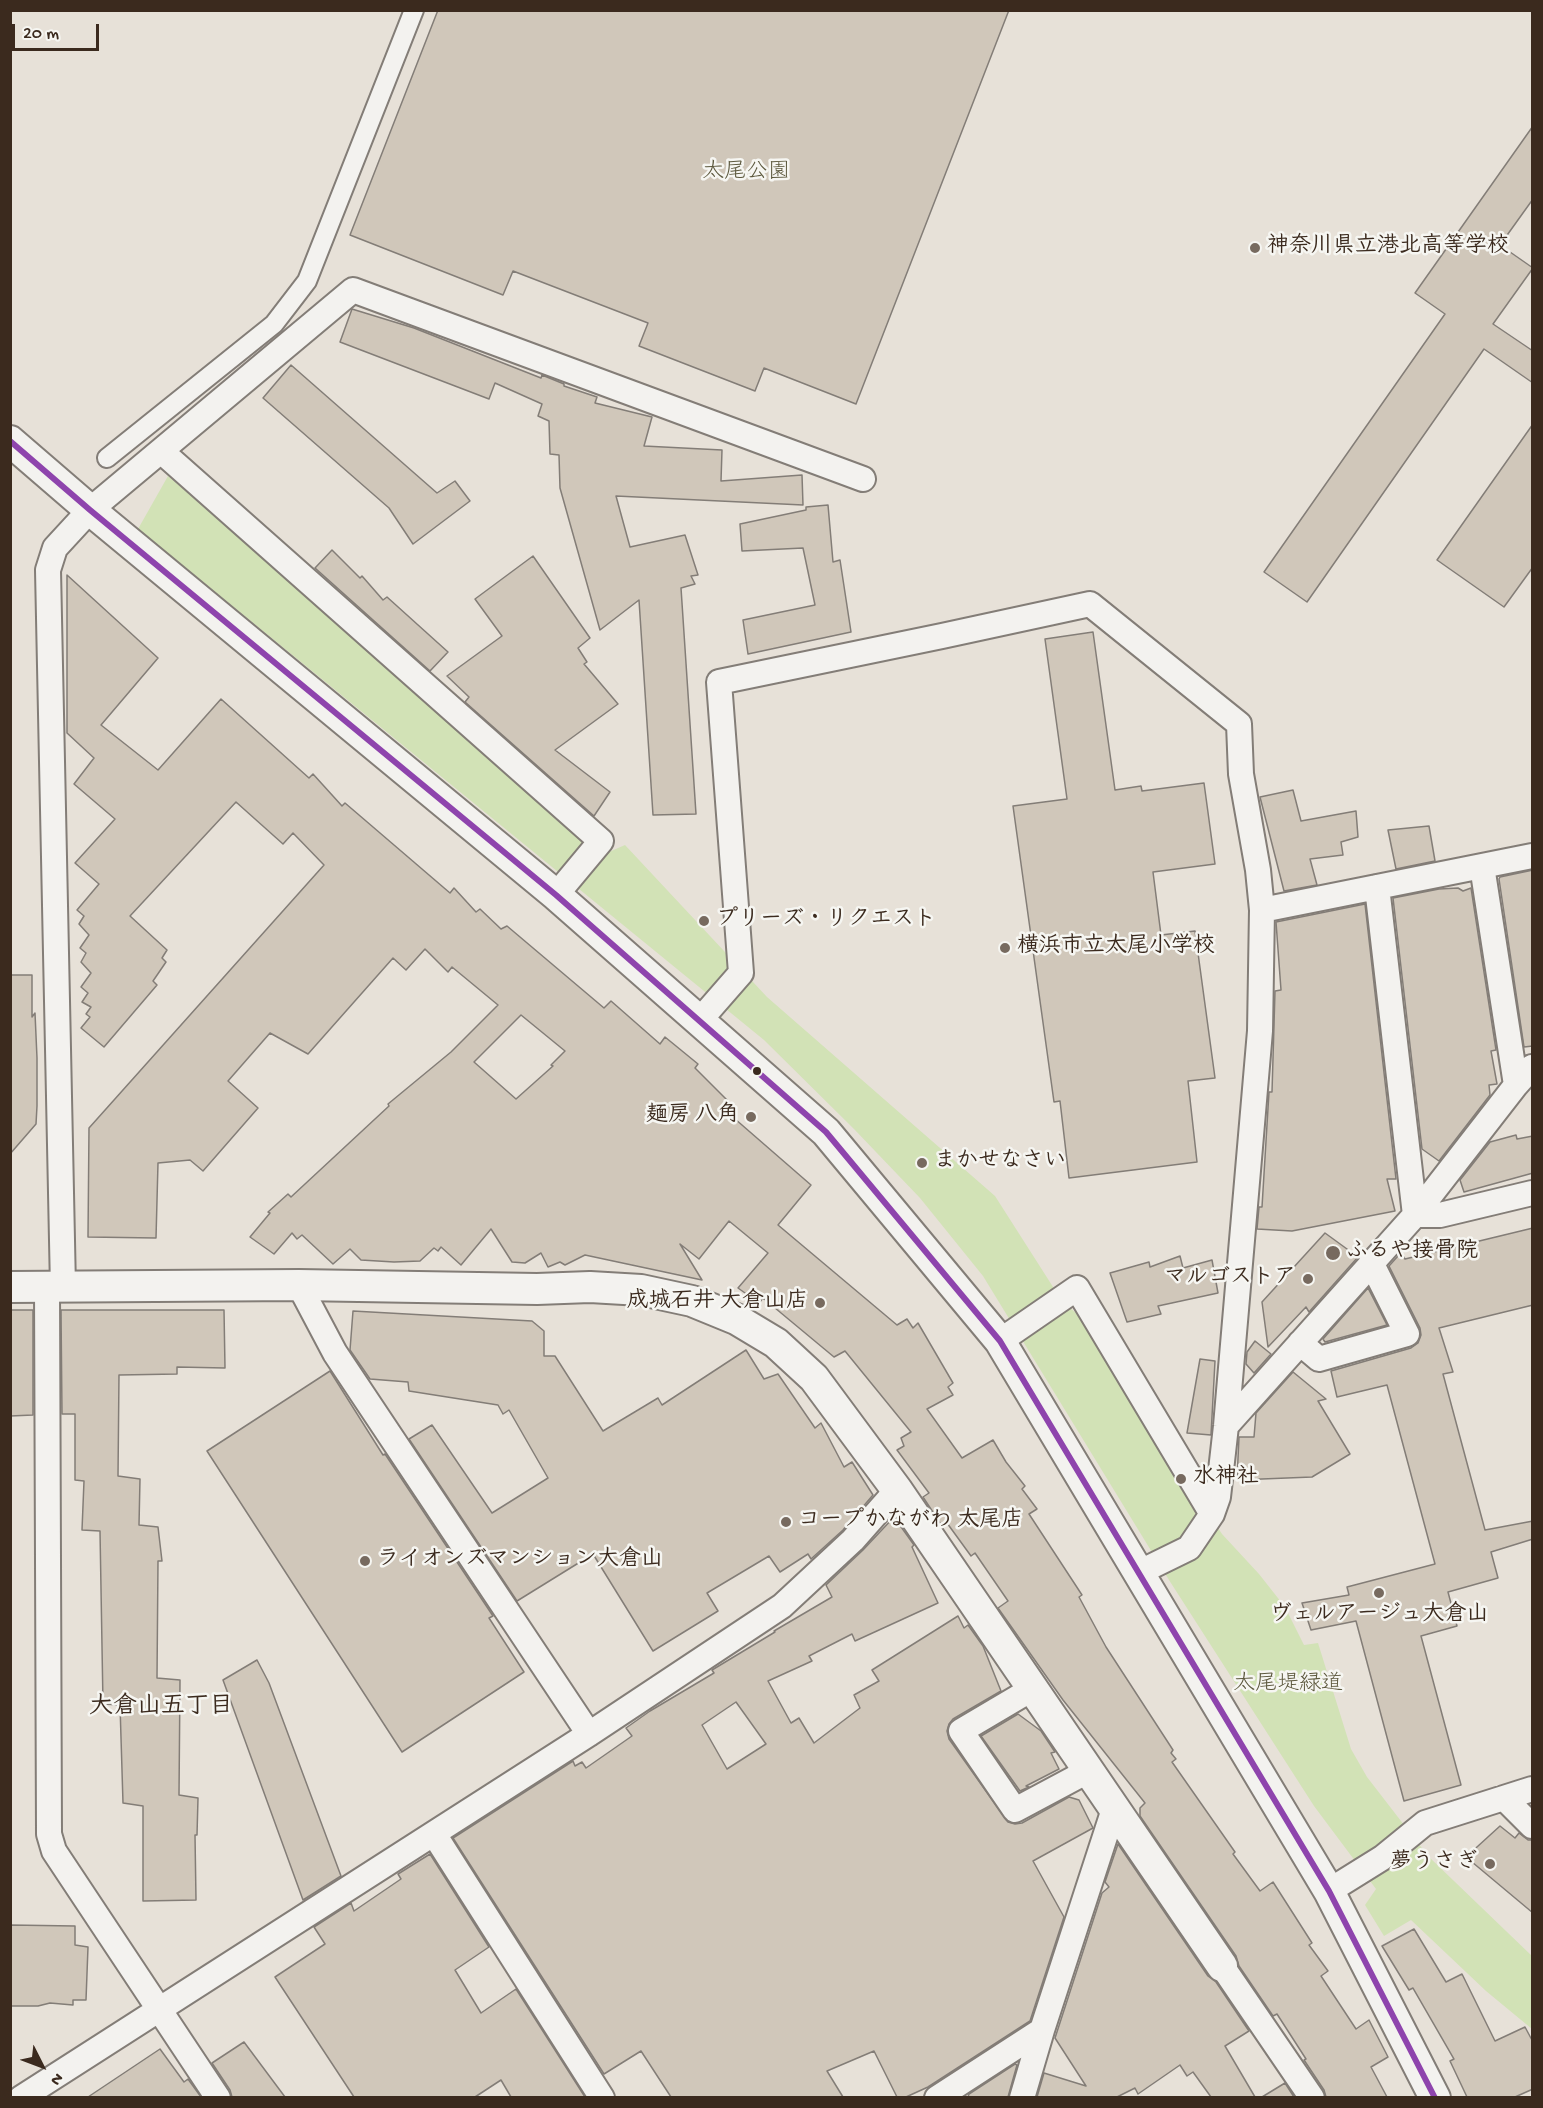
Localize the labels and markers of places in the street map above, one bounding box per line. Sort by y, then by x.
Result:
place label: 神奈川県立港北高等学校 [1267,235,1509,261]
marker: 神奈川県立港北高等学校 [1248,241,1262,255]
place label: プリーズ・リクエスト [716,908,936,934]
marker: プリーズ・リクエスト [697,914,711,928]
place label: 横浜市立太尾小学校 [1017,935,1215,961]
marker: 横浜市立太尾小学校 [998,941,1012,955]
unlabelled marker [751,1065,763,1077]
place label: 麺房 八角 [646,1104,739,1130]
marker: 麺房 八角 [744,1110,758,1124]
place label: まかせなさい [934,1150,1066,1176]
marker: まかせなさい [915,1156,929,1170]
place label: ふるや接骨院 [1346,1240,1478,1266]
marker: ふるや接骨院 [1324,1244,1342,1262]
place label: マルゴストア [1164,1266,1296,1292]
marker: マルゴストア [1301,1272,1315,1286]
place label: 成城石井 大倉山店 [627,1290,808,1316]
marker: 成城石井 大倉山店 [813,1296,827,1310]
place label: 水神社 [1193,1466,1259,1492]
marker: 水神社 [1174,1472,1188,1486]
place label: コープかながわ 太尾店 [798,1509,1023,1535]
marker: コープかながわ 太尾店 [779,1515,793,1529]
place label: ライオンズマンション大倉山 [377,1548,663,1574]
marker: ライオンズマンション大倉山 [358,1554,372,1568]
marker: ヴェルアージュ大倉山 [1372,1586,1386,1600]
place label: ヴェルアージュ大倉山 [1269,1603,1489,1629]
place label: 夢うさぎ [1390,1851,1478,1877]
marker: 夢うさぎ [1483,1857,1497,1871]

